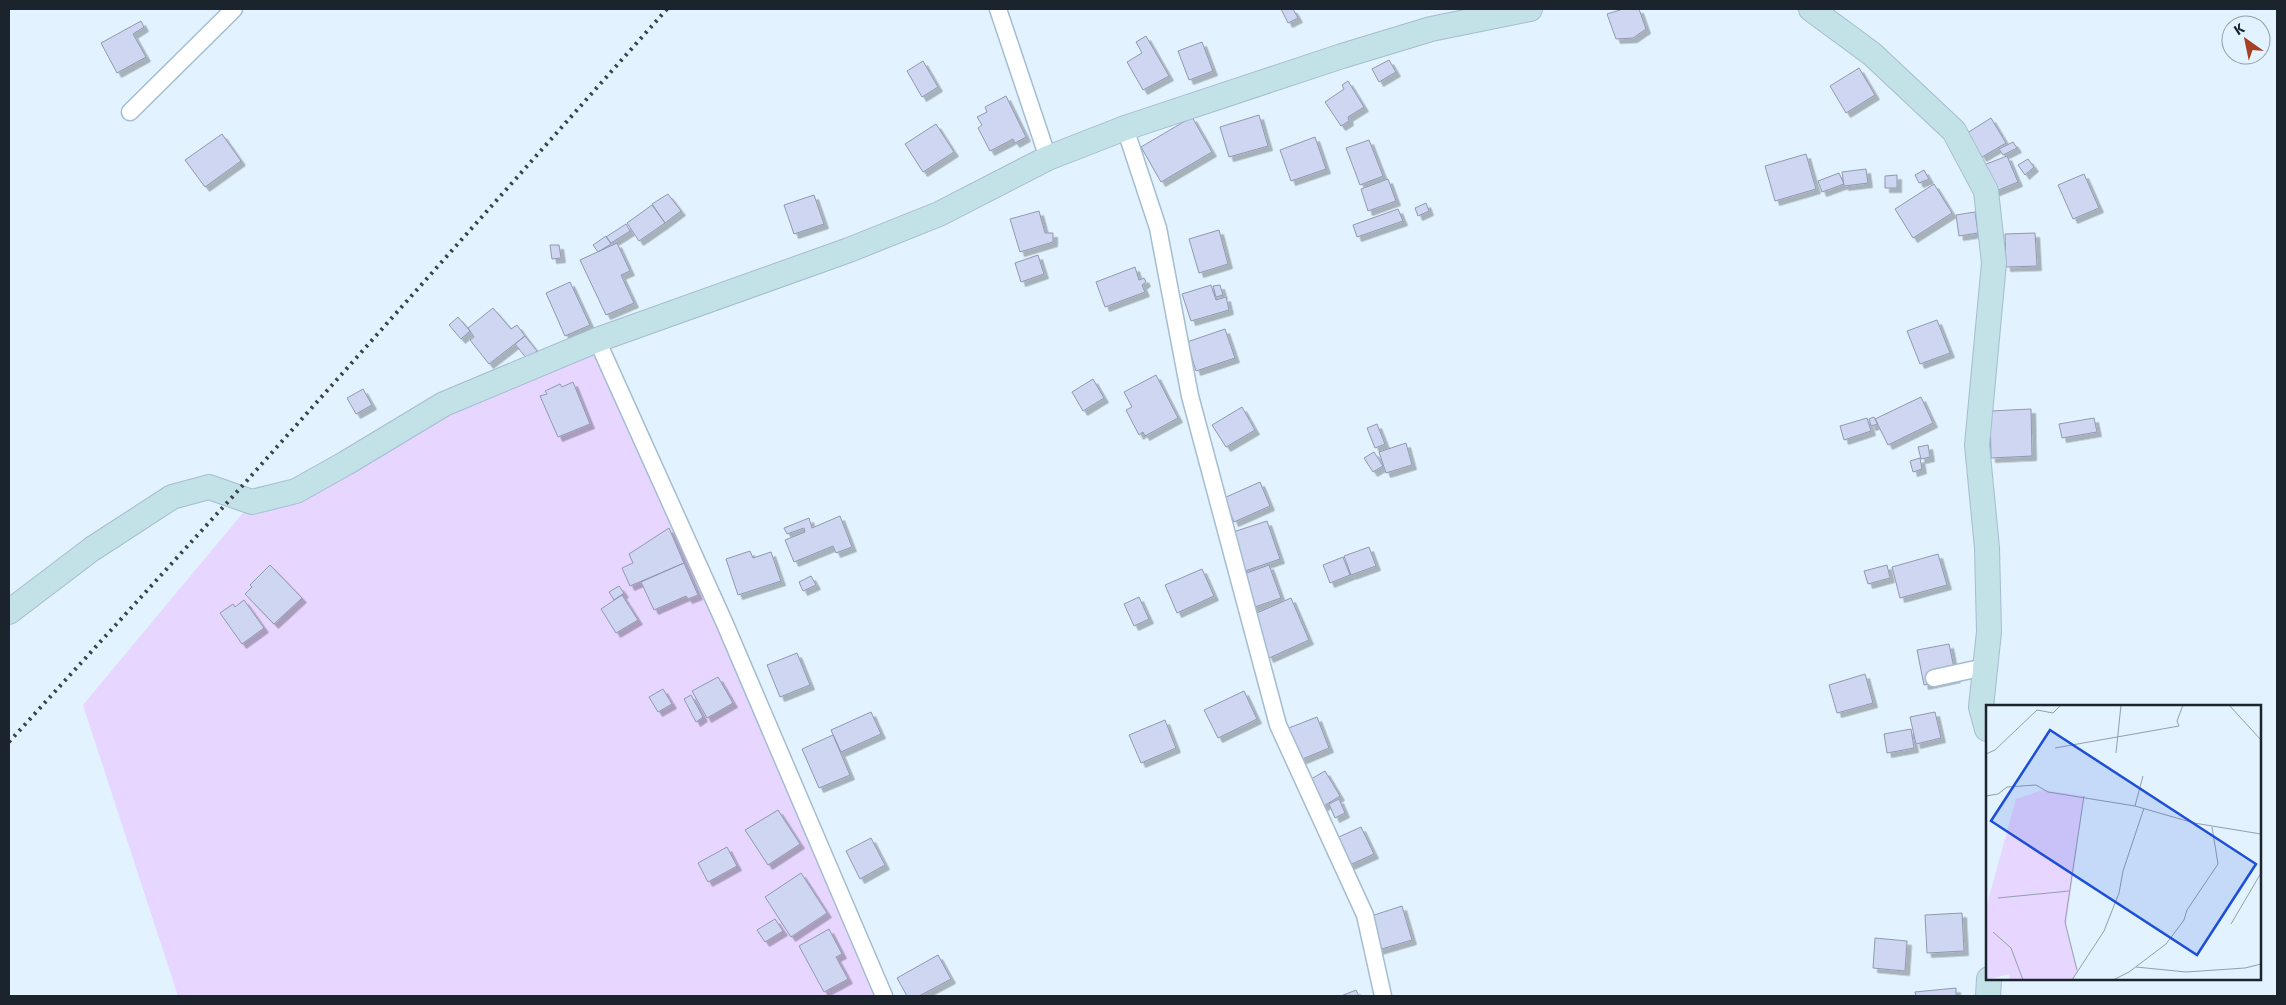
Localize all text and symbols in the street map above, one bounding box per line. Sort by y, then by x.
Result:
north arrow [2221,15,2271,65]
text: K [2231,19,2248,39]
inset map [1986,705,2261,980]

